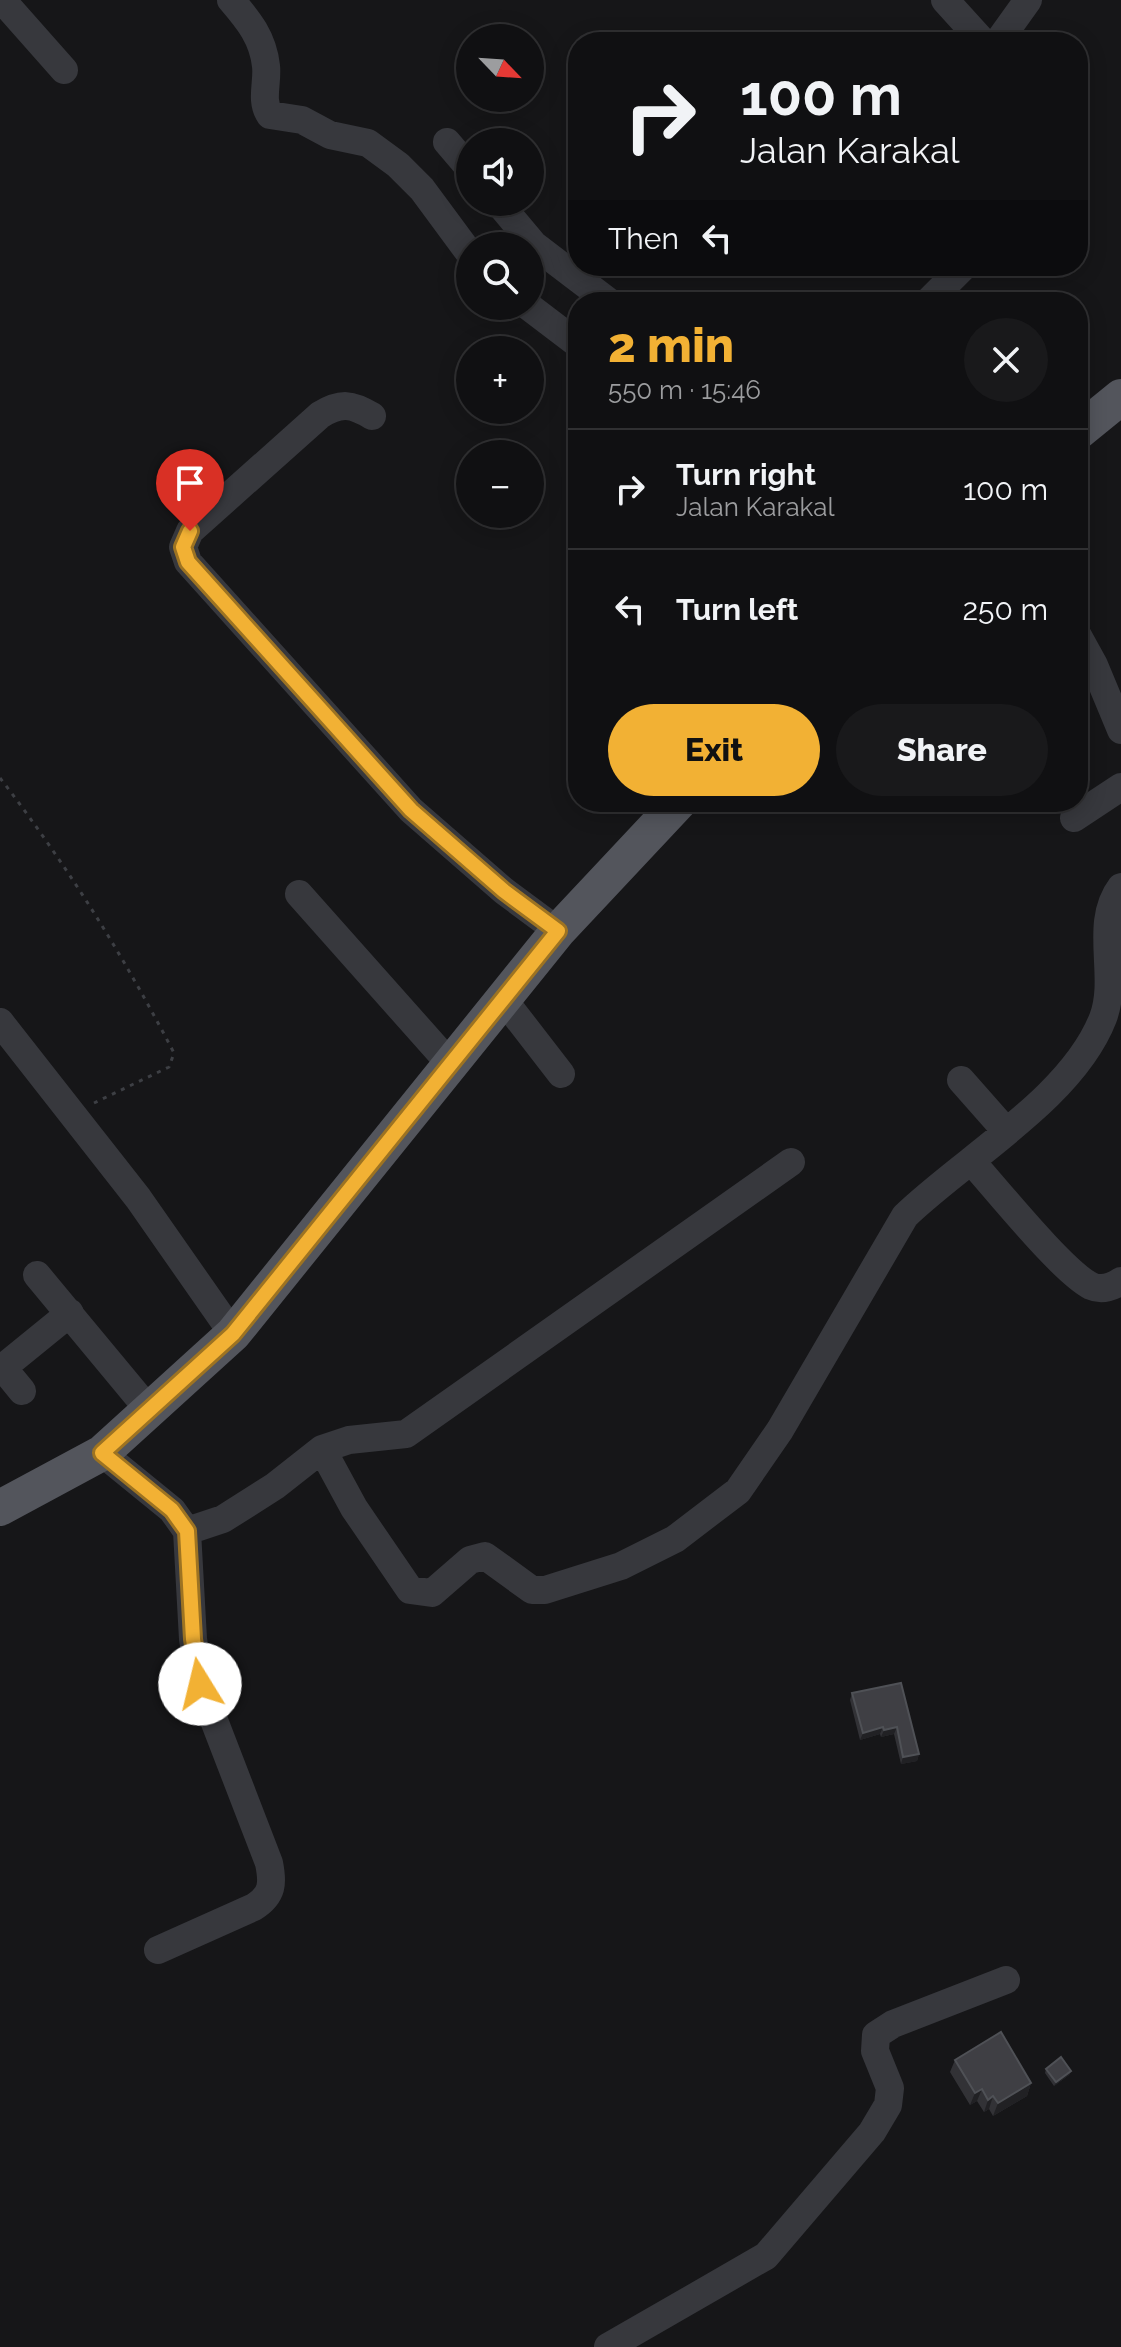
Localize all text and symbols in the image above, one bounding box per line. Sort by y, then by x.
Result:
north arrow [456,24,544,112]
map controls [456,24,544,528]
text: 100 m [740,62,902,128]
icon: right [608,64,712,168]
button: sound [456,128,544,216]
text: Jalan Karakal [740,129,960,171]
icon: left [695,216,739,260]
text: Then [608,221,679,256]
button: search [456,232,544,320]
text: 2 min [608,317,734,373]
button: close [964,318,1048,402]
button: + [456,336,544,424]
text: 550 m · 15:46 [608,375,761,405]
button: − [456,440,544,528]
pin [156,449,224,531]
text: Turn right [676,457,816,492]
icon: arrive [168,461,212,505]
icon: right [608,467,652,511]
text: 100 m [963,472,1048,507]
text: Jalan Karakal [676,492,835,522]
icon: left [608,587,652,631]
text: Turn left [676,592,798,627]
text: 250 m [962,592,1048,627]
button: Exit [608,704,820,796]
button: Share [836,704,1048,796]
position arrow [158,1642,242,1726]

